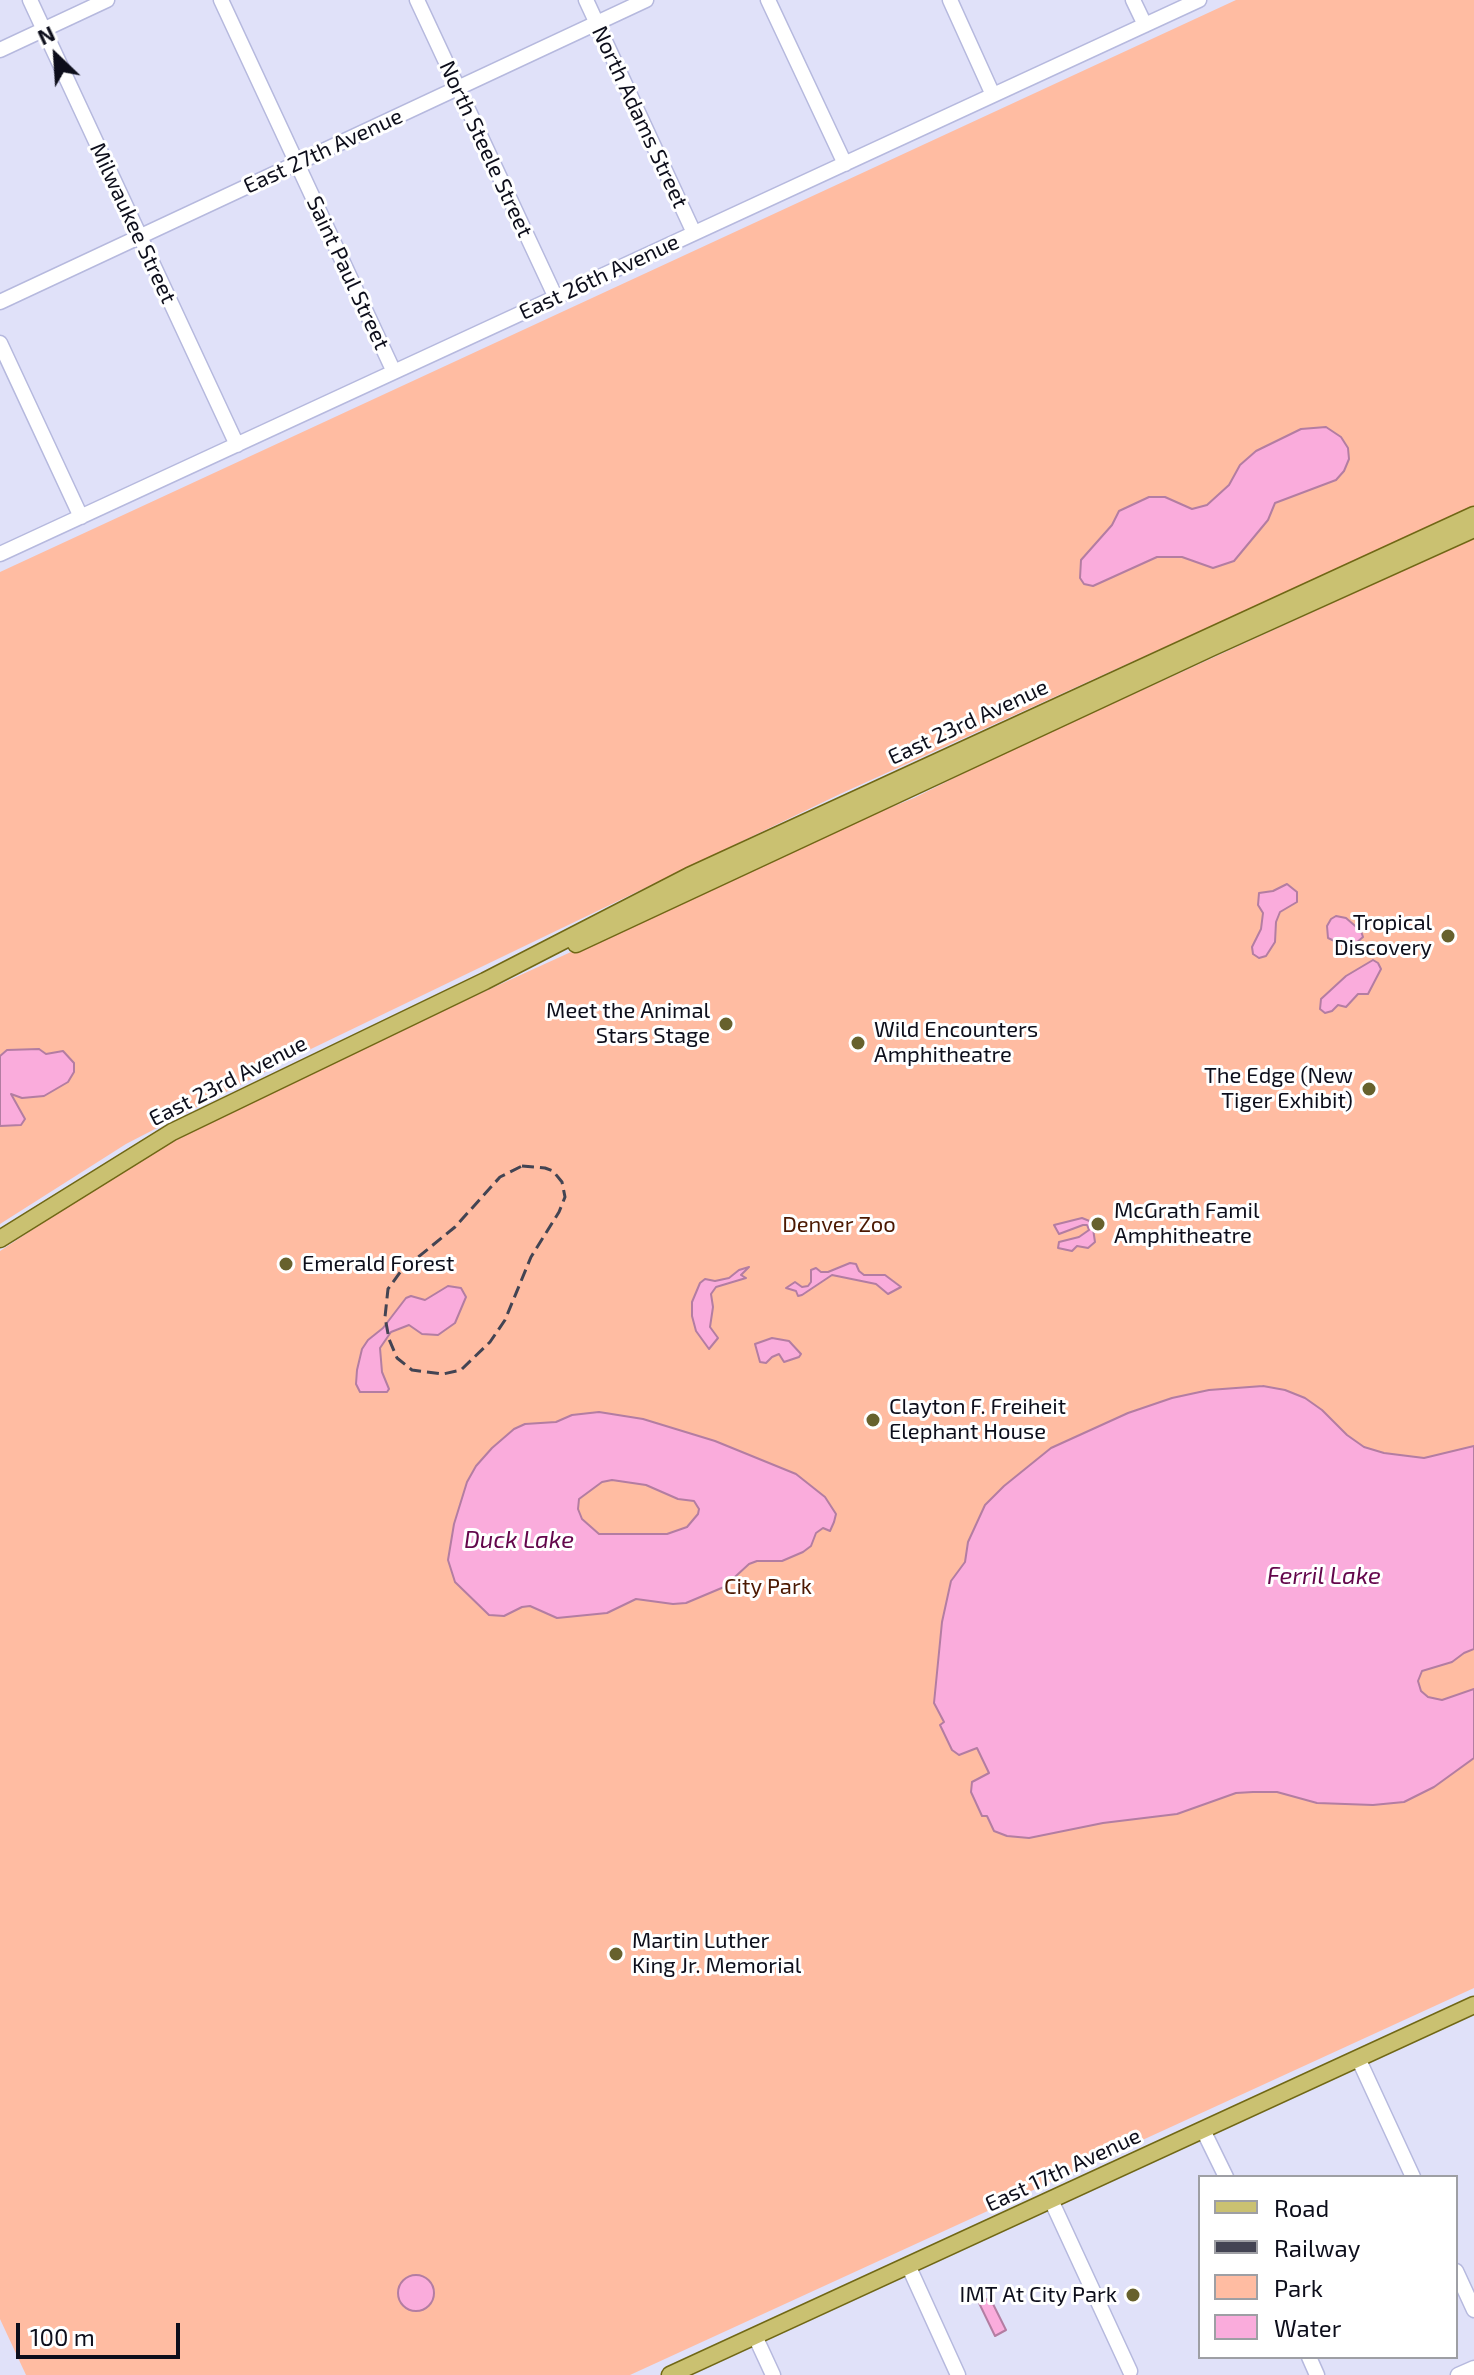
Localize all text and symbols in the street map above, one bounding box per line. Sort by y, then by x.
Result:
north arrow [16,16,96,96]
text: N [33,19,59,49]
street label: North Adams Street [586,22,694,212]
street label: North Steele Street [434,57,538,241]
street label: East 27th Avenue [239,103,407,199]
street label: Milwaukee Street [84,138,182,308]
street label: Saint Paul Street [301,192,395,354]
street label: East 26th Avenue [515,228,683,326]
street label: East 23rd Avenue [884,673,1052,771]
place label: Tropical Discovery [1334,910,1432,962]
marker: Tropical Discovery [1439,927,1457,945]
place label: Meet the Animal Stars Stage [546,998,710,1050]
marker: Meet the Animal Stars Stage [717,1015,735,1033]
place label: Wild Encounters Amphitheatre [874,1017,1038,1068]
street label: East 23rd Avenue [145,1030,311,1132]
marker: Wild Encounters Amphitheatre [849,1034,867,1052]
place label: The Edge (New Tiger Exhibit) [1204,1063,1353,1114]
marker: The Edge (New Tiger Exhibit) [1360,1080,1378,1098]
place label: McGrath Famil Amphitheatre [1114,1198,1260,1250]
park label: Denver Zoo [782,1212,896,1238]
marker: McGrath Famil Amphitheatre [1089,1215,1107,1233]
place label: Emerald Forest [302,1251,454,1277]
marker: Emerald Forest [277,1255,295,1273]
place label: Clayton F. Freiheit Elephant House [889,1394,1066,1446]
marker: Clayton F. Freiheit Elephant House [864,1411,882,1429]
water label: Duck Lake [464,1526,574,1554]
water label: Ferril Lake [1267,1562,1381,1590]
park label: City Park [724,1574,812,1600]
place label: Martin Luther King Jr. Memorial [632,1928,801,1980]
marker: Martin Luther King Jr. Memorial [607,1945,625,1963]
street label: East 17th Avenue [981,2122,1145,2218]
legend [1198,2175,1458,2359]
text: Road [1274,2193,1329,2222]
text: Railway [1274,2233,1360,2262]
text: Park [1274,2273,1323,2302]
place label: IMT At City Park [960,2282,1117,2308]
marker: IMT At City Park [1124,2286,1142,2304]
scale bar [20,2307,184,2357]
text: Water [1274,2313,1341,2342]
text: 100 m [30,2322,95,2351]

